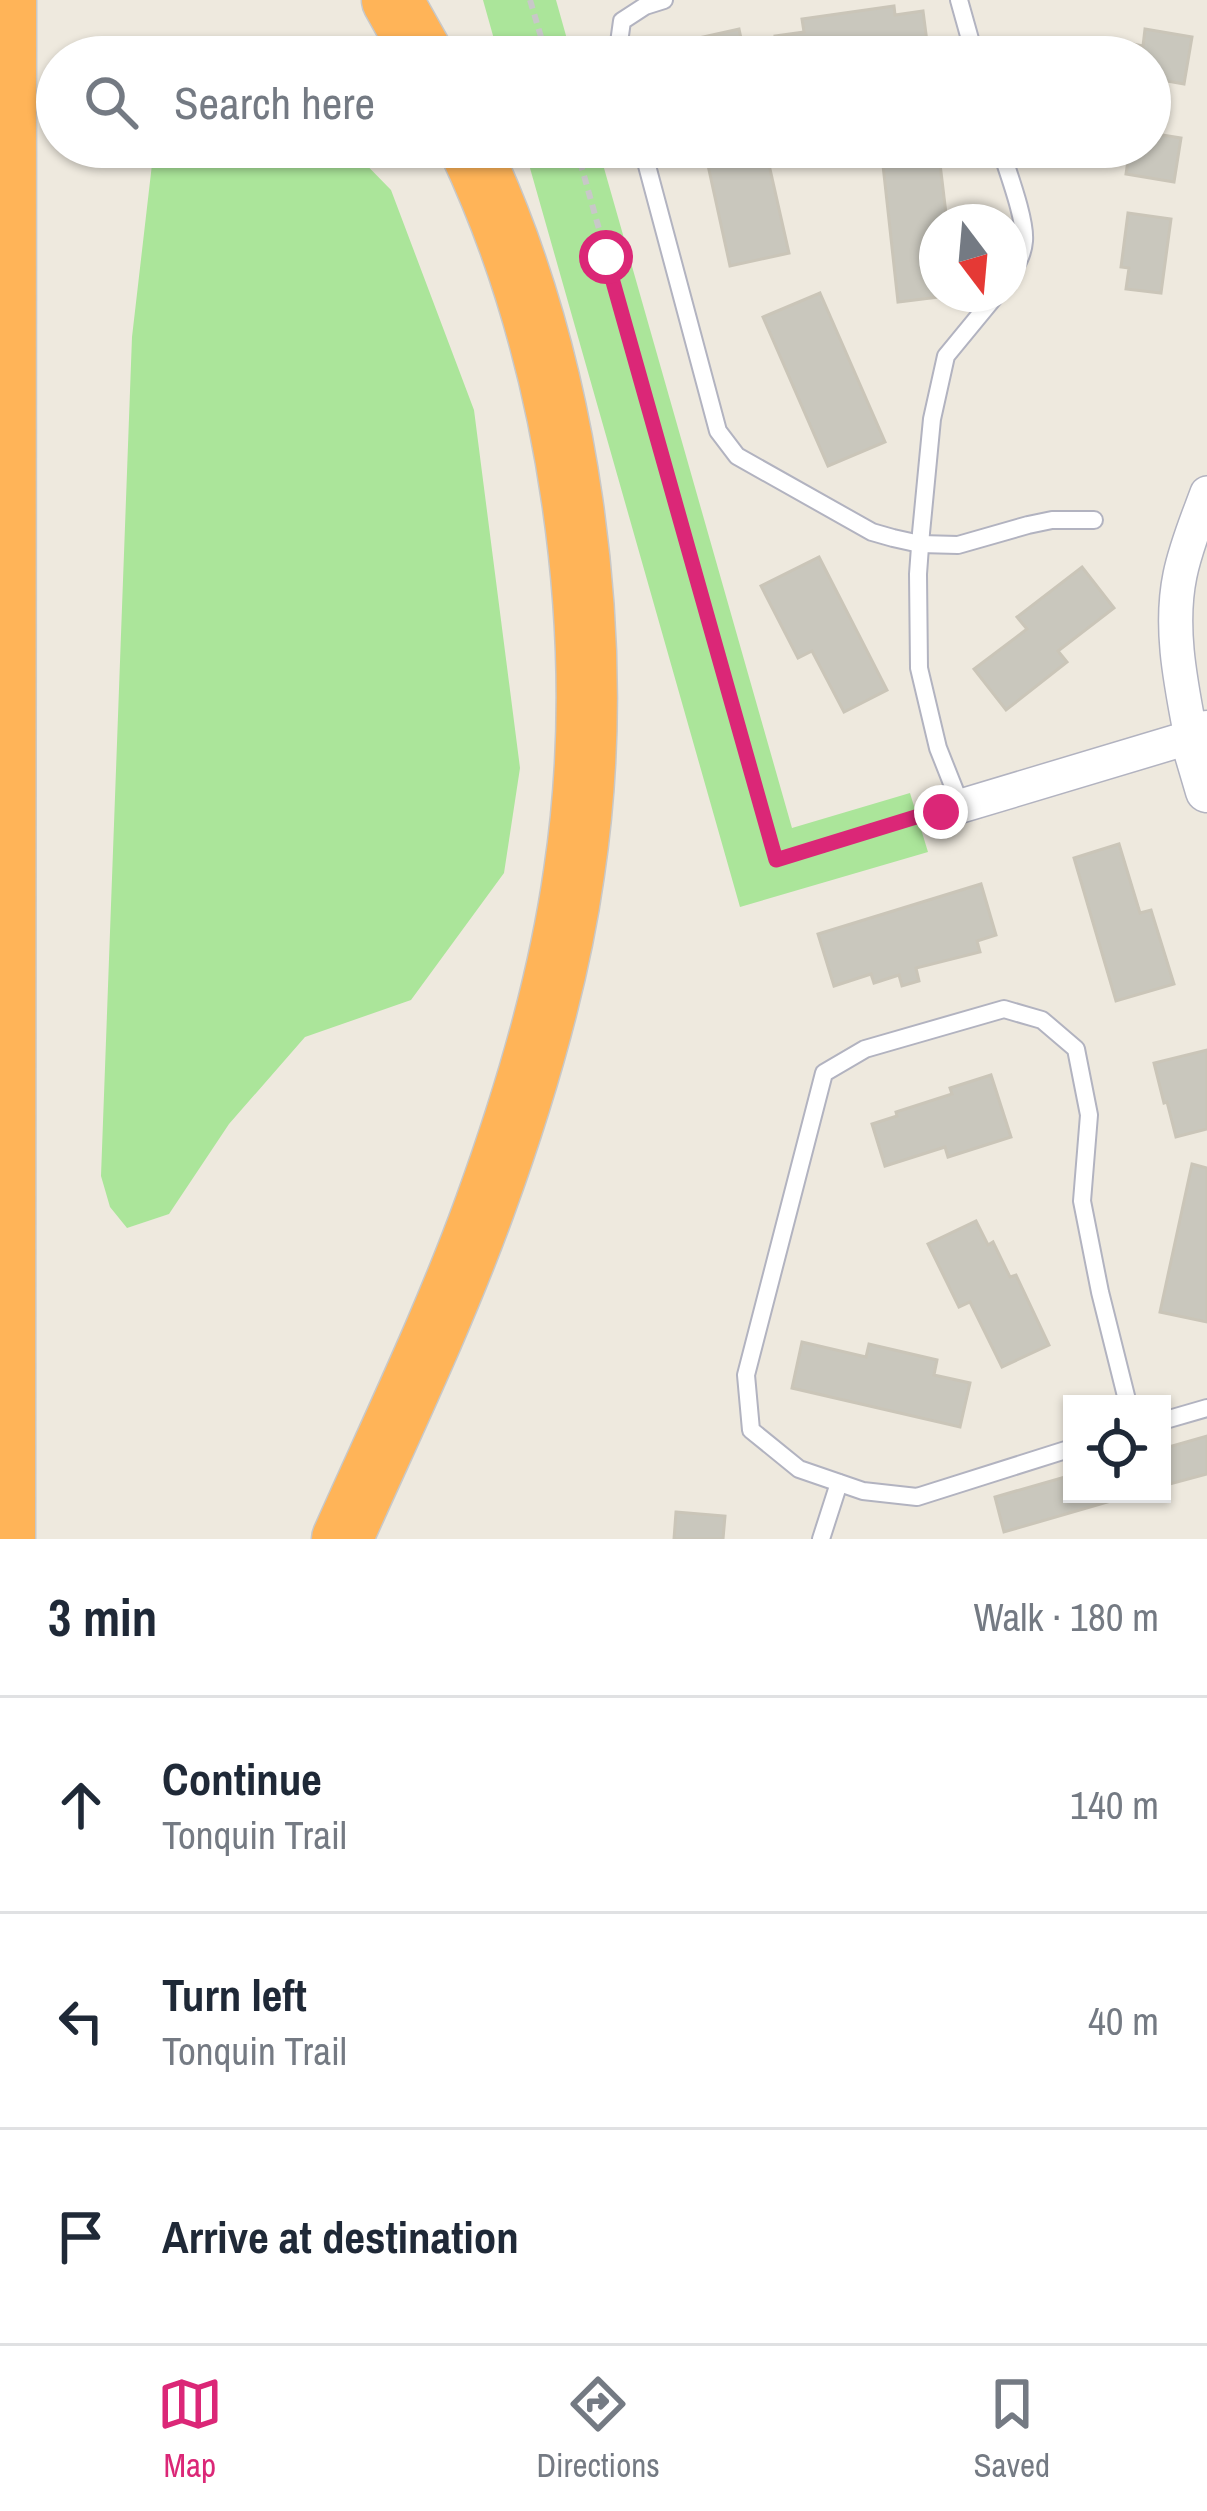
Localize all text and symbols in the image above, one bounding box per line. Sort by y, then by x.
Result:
search box [36,36,1171,168]
icon: search [78,69,144,135]
text: Search here [174,72,375,133]
north arrow [919,204,1027,312]
route start [579,230,633,284]
route end [914,785,968,839]
map controls [1063,1395,1171,1503]
button: locate [1063,1395,1171,1503]
text: 3 min [48,1583,157,1652]
text: Walk · 180 m [974,1591,1159,1643]
text: Continue [162,1748,322,1809]
icon: ahead [48,1772,114,1838]
text: 140 m [1070,1779,1159,1831]
text: Tonquin Trail [162,1809,347,1861]
text: Turn left [162,1964,307,2025]
icon: left [48,1988,114,2054]
text: 40 m [1088,1995,1159,2047]
text: Tonquin Trail [162,2025,347,2077]
icon: arrive [48,2204,114,2270]
text: Arrive at destination [162,2206,519,2267]
tab: Map [157,2371,223,2487]
tab: Directions [536,2371,660,2487]
tab: Saved [973,2371,1050,2487]

